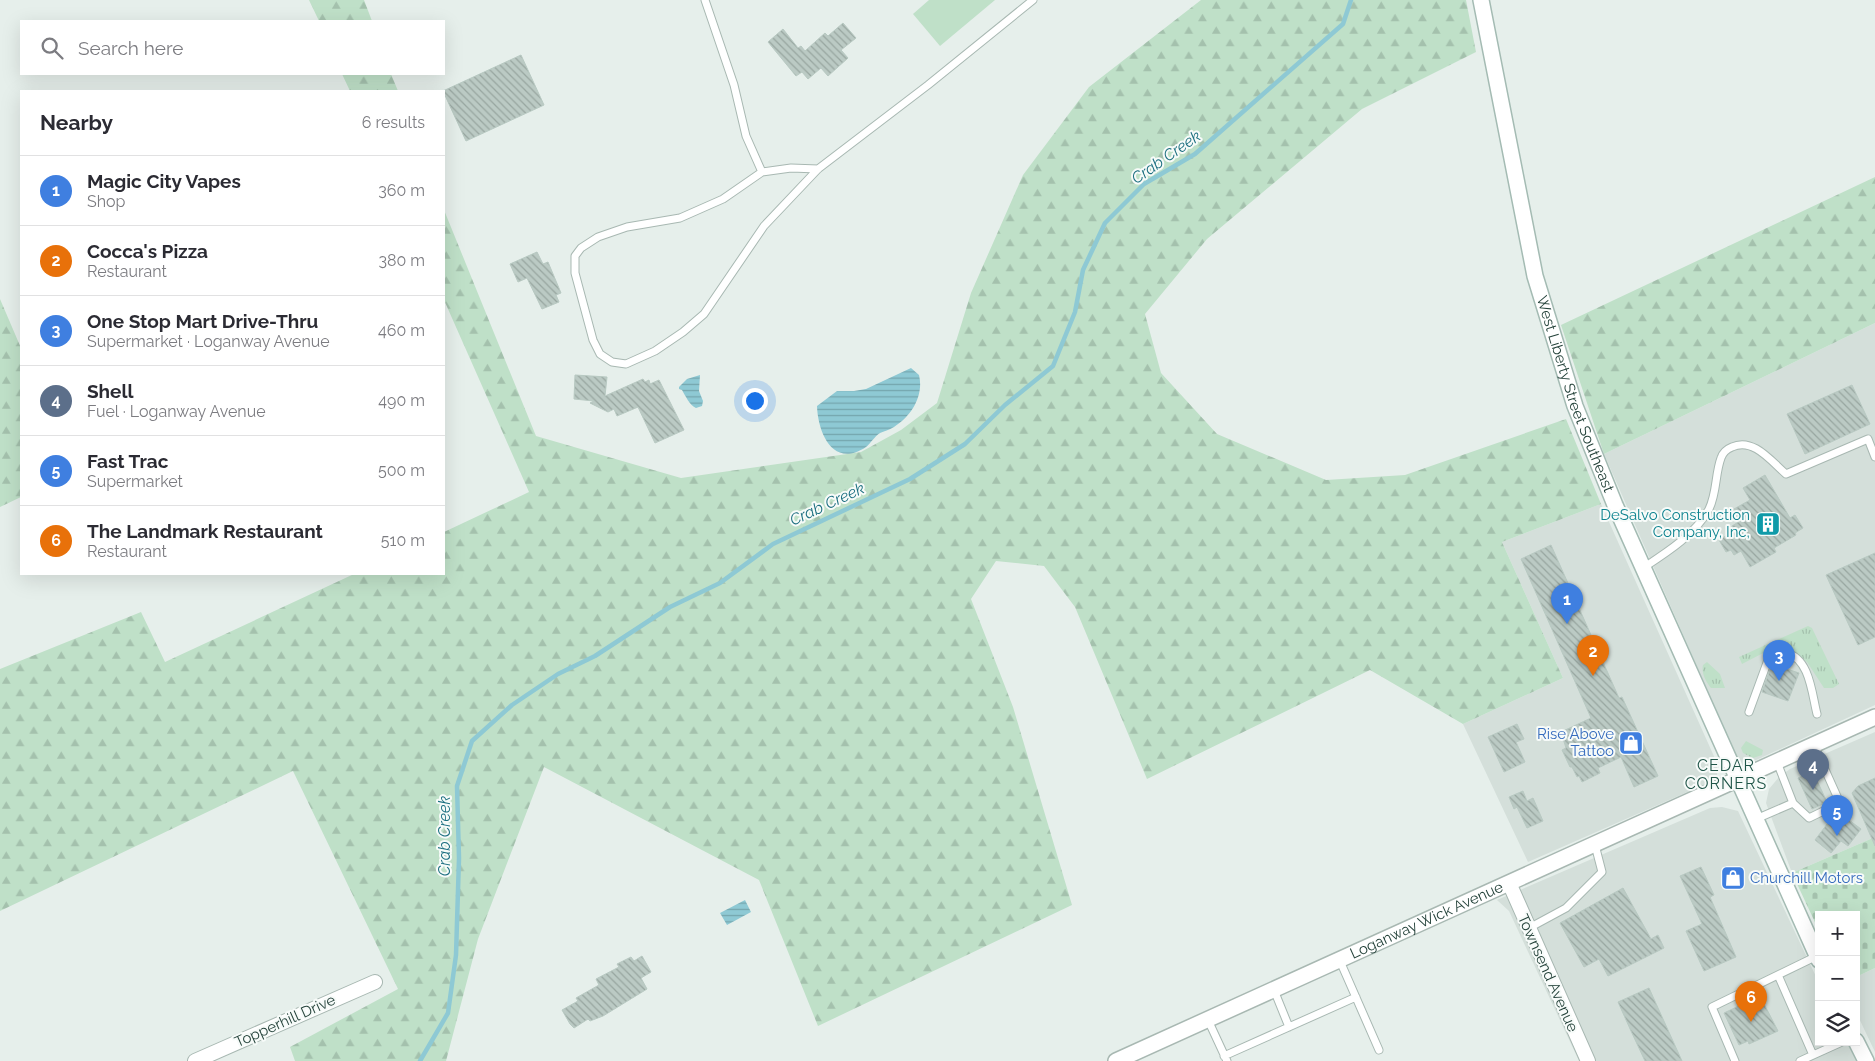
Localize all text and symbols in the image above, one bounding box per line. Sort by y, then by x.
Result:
search box [20,20,445,75]
icon: search [38,34,66,62]
text: Search here [78,37,184,59]
text: Nearby [40,110,113,135]
text: 6 results [362,113,425,132]
water label: Crab Creek [1128,126,1205,188]
text: Magic City Vapes [87,170,241,192]
text: 1 [52,181,60,200]
text: 360 m [378,181,425,200]
text: Shop [87,192,125,211]
text: Cocca's Pizza [87,240,208,262]
text: 2 [51,251,61,270]
text: 380 m [378,251,425,270]
text: Restaurant [87,262,167,281]
street label: West Liberty Street Southeast [1533,294,1618,495]
text: One Stop Mart Drive-Thru [87,310,318,332]
text: 3 [52,321,60,340]
text: 460 m [378,321,425,340]
text: Supermarket · Loganway Avenue [87,332,330,351]
text: Shell [87,380,134,402]
your location [742,388,768,414]
text: 4 [51,391,61,410]
text: 490 m [378,391,425,410]
text: Fuel · Loganway Avenue [87,402,266,421]
text: Fast Trac [87,450,168,472]
text: 5 [52,461,60,480]
text: 500 m [378,461,425,480]
text: Supermarket [87,472,183,491]
water label: Crab Creek [787,478,868,530]
place label: DeSalvo Construction Company, Inc, [1600,506,1750,541]
building icon: DeSalvo Construction Company, Inc, [1755,511,1781,537]
text: The Landmark Restaurant [87,520,323,542]
text: 6 [51,531,61,550]
text: 510 m [381,531,425,550]
text: Restaurant [87,542,167,561]
pin: 1 [1551,583,1583,624]
pin: 2 [1577,635,1609,676]
pin: 3 [1763,640,1795,681]
place label: Rise Above Tattoo [1537,725,1614,760]
shop icon: Rise Above Tattoo [1618,730,1644,756]
pin: 4 [1797,749,1829,790]
district label: CEDAR CORNERS [1685,756,1767,793]
water label: Crab Creek [435,795,454,876]
pin: 5 [1821,795,1853,836]
shop icon: Churchill Motors [1720,865,1746,891]
place label: Churchill Motors [1750,869,1863,887]
street label: Loganway Wick Avenue [1347,878,1506,963]
street label: Townsend Avenue [1514,911,1582,1035]
map controls [1815,911,1860,1046]
button: + [1815,911,1860,956]
button: − [1815,956,1860,1001]
pin: 6 [1735,981,1767,1022]
street label: Topperhill Drive [232,991,338,1051]
button: layers [1815,1001,1860,1046]

